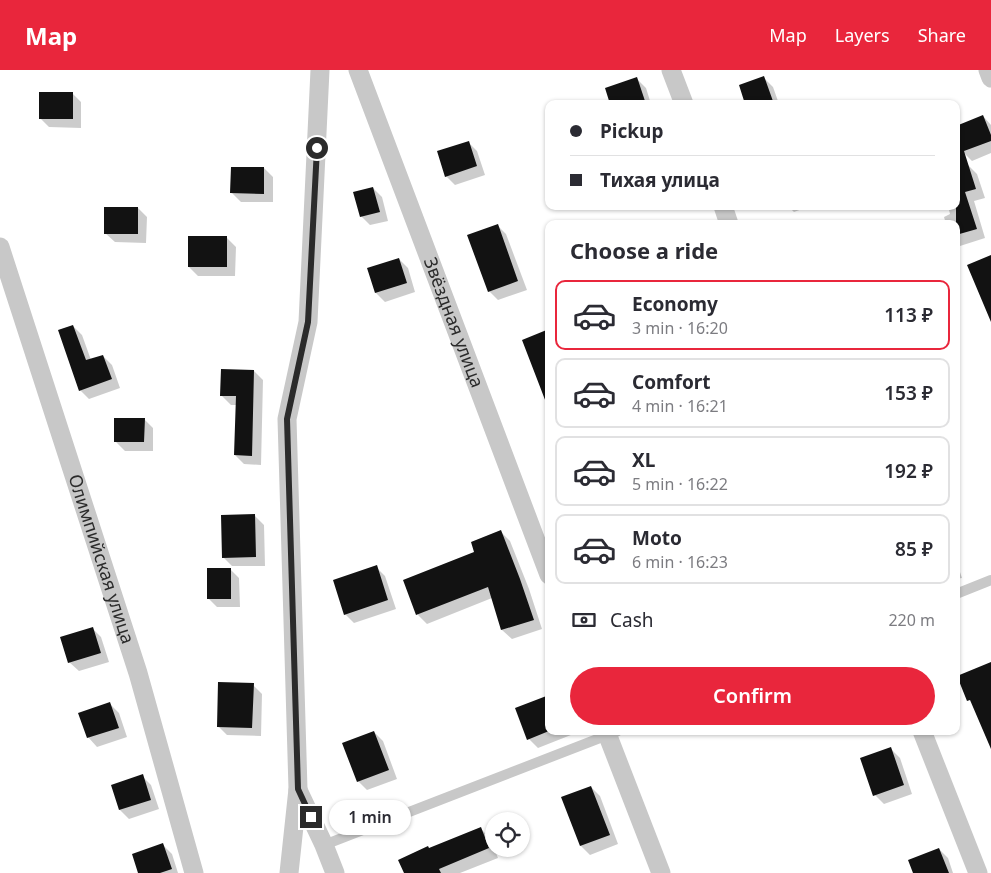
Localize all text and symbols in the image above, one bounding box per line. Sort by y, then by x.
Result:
text: Map [25,19,77,52]
text: Map [769,23,807,47]
text: Layers [835,23,890,47]
text: Share [918,23,966,47]
text: Pickup [600,118,663,144]
route start [306,137,328,159]
text: Тихая улица [600,167,720,193]
text: Choose a ride [570,235,718,265]
street label: Звёздная улица [419,254,490,391]
text: Economy [632,291,718,317]
icon: car [572,293,617,338]
text: 113 ₽ [884,302,933,328]
text: 3 min · 16:20 [632,317,728,339]
text: Comfort [632,369,711,395]
icon: car [572,371,617,416]
text: 153 ₽ [884,380,933,406]
text: 4 min · 16:21 [632,395,728,417]
text: XL [632,447,655,473]
icon: car [572,449,617,494]
text: 192 ₽ [884,458,933,484]
street label: Олимпийская улица [63,471,141,646]
text: 5 min · 16:22 [632,473,728,495]
text: Moto [632,525,682,551]
icon: car [572,527,617,572]
text: 85 ₽ [895,536,933,562]
text: 6 min · 16:23 [632,551,728,573]
icon: cash [570,606,598,634]
text: Cash [610,607,654,633]
text: 220 m [888,609,935,631]
button: Confirm [570,667,935,725]
callout: 1 min [328,800,411,834]
route end [300,806,322,828]
text: 1 min [348,806,392,828]
map controls [485,812,530,857]
button: locate [485,812,530,857]

